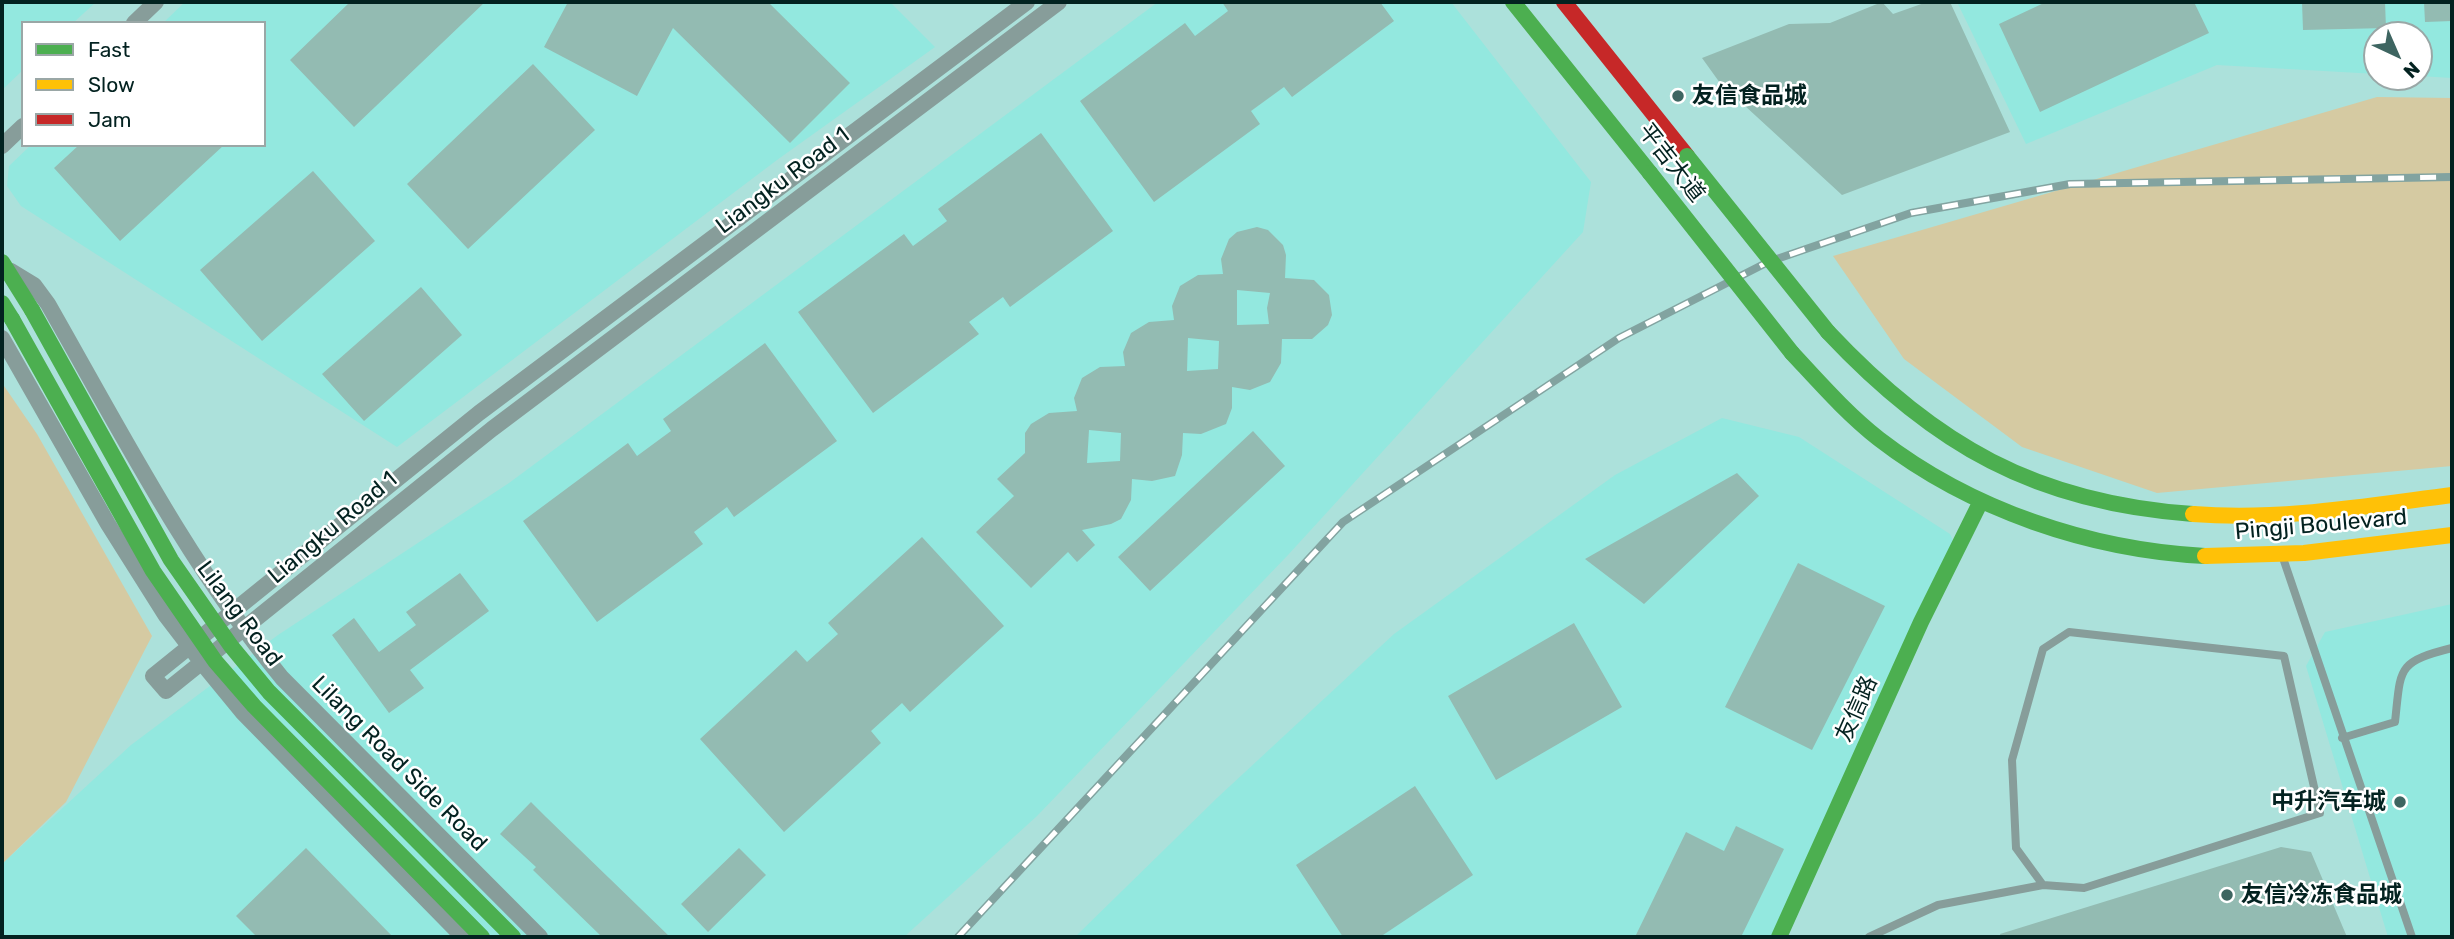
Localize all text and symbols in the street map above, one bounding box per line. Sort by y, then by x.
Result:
legend [21,21,266,147]
north arrow [2363,21,2433,91]
text: Fast [88,37,130,62]
text: N [2399,57,2424,83]
text: Slow [88,72,135,97]
place label: 友信食品城 [1692,82,1807,110]
marker: 友信食品城 [1670,88,1686,104]
text: Jam [88,107,132,132]
street label: 平吉大道 [1632,118,1710,208]
street label: Liangku Road 1 [711,122,855,240]
street label: Liangku Road 1 [263,466,403,590]
street label: Pingji Boulevard [2234,504,2408,546]
street label: Lilang Road [190,556,288,672]
street label: Lilang Road Side Road [306,671,492,857]
street label: 友信路 [1830,672,1884,746]
place label: 中升汽车城 [2271,788,2386,816]
marker: 中升汽车城 [2392,794,2408,810]
place label: 友信冷冻食品城 [2241,881,2402,909]
marker: 友信冷冻食品城 [2219,887,2235,903]

